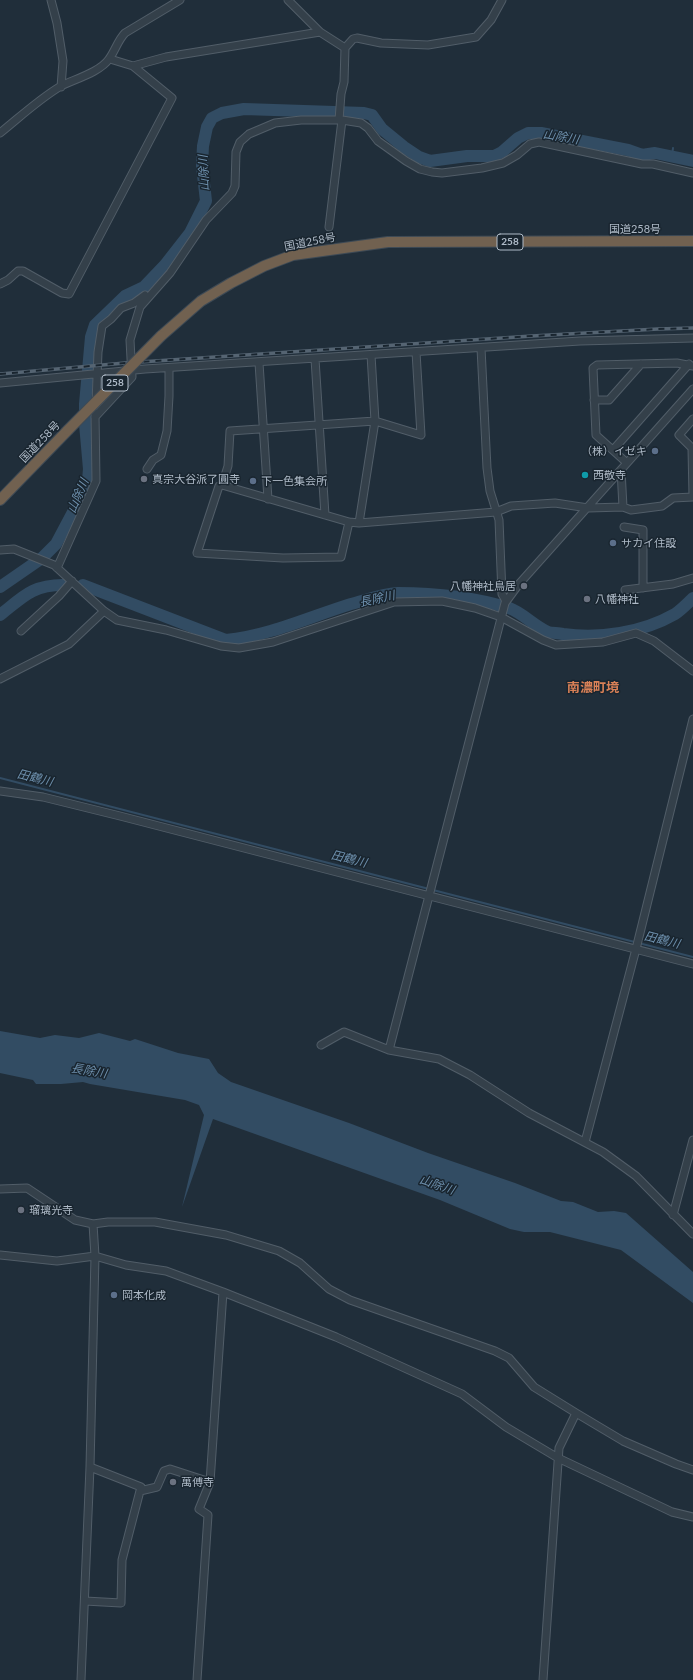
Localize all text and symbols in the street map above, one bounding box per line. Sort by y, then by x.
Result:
water label: 山除川 [542,127,580,147]
water label: 山除川 [196,155,212,191]
street label: 国道258号 [609,222,661,236]
street label: 国道258号 [283,231,337,253]
road number: 258 [497,234,523,250]
road number: 258 [102,375,128,391]
street label: 国道258号 [17,419,63,465]
place label: （株）イゼキ [581,444,647,458]
marker: （株）イゼキ [650,446,660,456]
place label: 西敬寺 [593,468,626,482]
marker: 西敬寺 [580,470,590,480]
place label: 真宗大谷派了圓寺 [152,472,240,486]
marker: 真宗大谷派了圓寺 [139,474,149,484]
place label: 下一色集会所 [261,474,327,488]
marker: 下一色集会所 [248,476,258,486]
water label: 山除川 [64,477,92,515]
place label: サカイ住設 [621,536,676,550]
marker: サカイ住設 [608,538,618,548]
place label: 八幡神社鳥居 [450,579,516,593]
marker: 八幡神社鳥居 [519,581,529,591]
water label: 長除川 [358,588,396,610]
place label: 八幡神社 [595,592,639,606]
marker: 八幡神社 [582,594,592,604]
district label: 南濃町境 [567,680,619,696]
water label: 田鶴川 [16,767,54,789]
water label: 田鶴川 [330,848,368,870]
water label: 田鶴川 [643,929,681,951]
water label: 長除川 [70,1061,108,1081]
water label: 山除川 [418,1172,456,1198]
place label: 瑠璃光寺 [29,1203,73,1217]
marker: 瑠璃光寺 [16,1205,26,1215]
place label: 岡本化成 [122,1288,166,1302]
marker: 岡本化成 [109,1290,119,1300]
place label: 萬傅寺 [181,1475,214,1489]
marker: 萬傅寺 [168,1477,178,1487]

